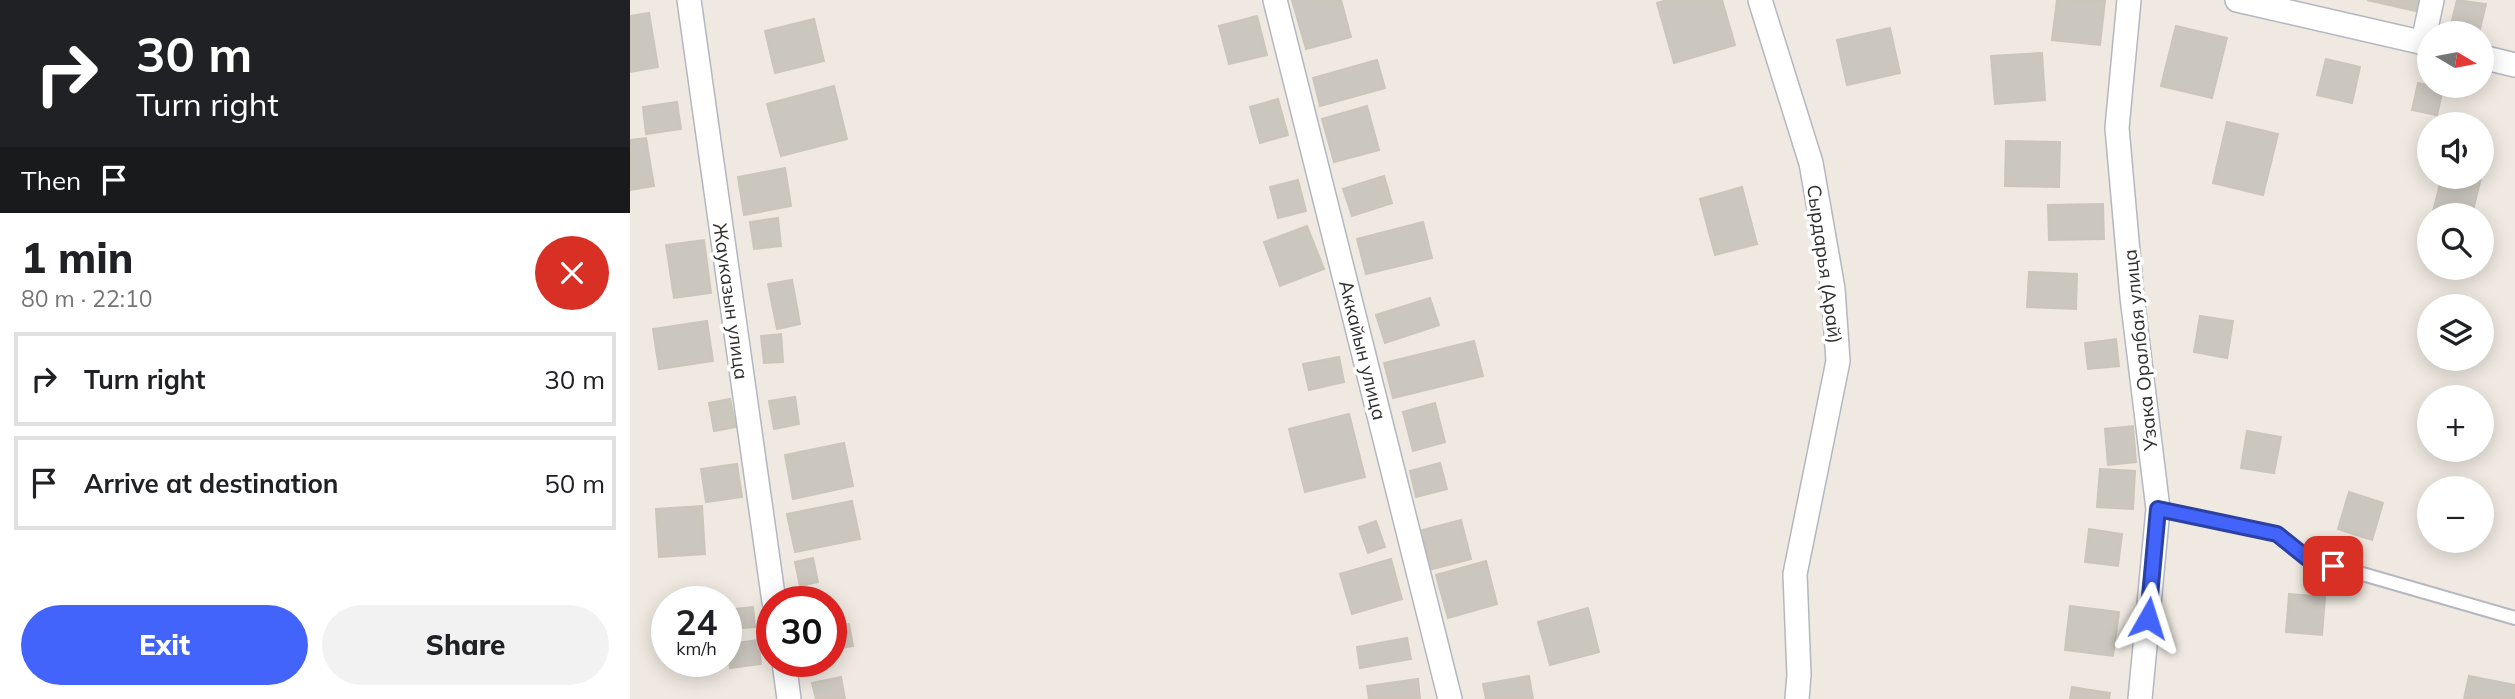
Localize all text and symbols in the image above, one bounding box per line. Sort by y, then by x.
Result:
north arrow [2417,21,2494,98]
map controls [2417,21,2494,553]
text: 30 m [136,23,252,84]
icon: right [21,28,112,119]
text: Turn right [136,84,279,124]
button: sound [2417,112,2494,189]
icon: arrive [95,161,133,199]
text: Then [21,164,81,197]
street label: Сырдарья (Арай) [1802,183,1848,345]
button: search [2417,203,2494,280]
street label: Жауказын улица [708,221,754,381]
text: 1 min [21,231,134,284]
button: close [535,236,609,310]
street label: Узака Оралбая улица [2117,248,2163,453]
street label: Аккайын улица [1334,278,1392,422]
text: 80 m · 22:10 [21,284,153,313]
button: layers [2417,294,2494,371]
icon: right [25,360,63,398]
text: Turn right [84,363,205,396]
text: 30 m [544,363,605,396]
button: + [2417,385,2494,462]
icon: arrive [25,464,63,502]
text: Arrive at destination [84,467,339,500]
text: 50 m [544,467,605,500]
button: − [2417,476,2494,553]
pin [2303,536,2363,596]
icon: arrive [2314,547,2352,585]
position arrow [2111,581,2185,655]
speed limit sign: 30 [756,586,847,677]
text: 24 [675,600,718,644]
button: Exit [21,605,308,685]
button: Share [322,605,609,685]
text: km/h [676,637,717,660]

